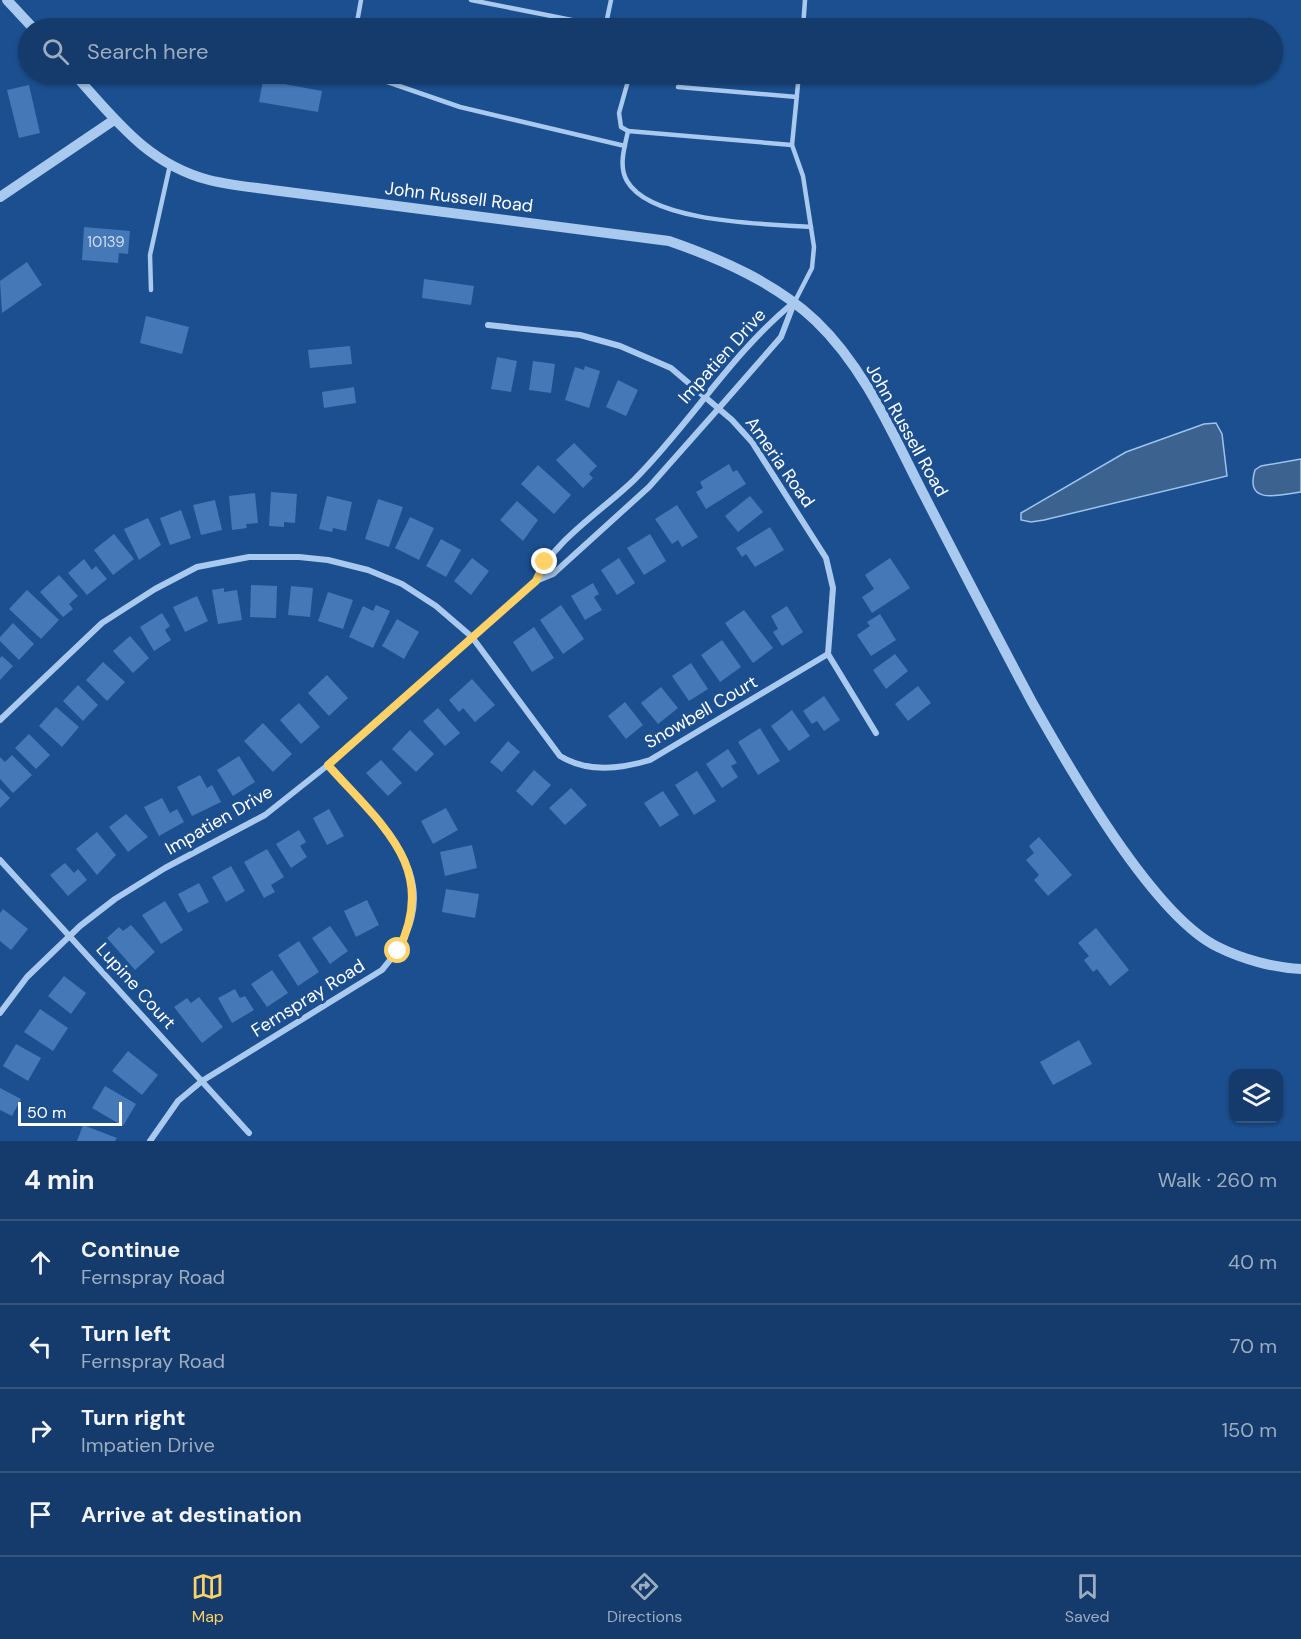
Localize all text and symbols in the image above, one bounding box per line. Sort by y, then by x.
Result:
search box [18,18,1283,84]
icon: search [39,35,72,68]
text: Search here [87,37,208,66]
street label: John Russell Road [383,176,535,218]
house number: 10139 [87,232,125,252]
street label: Impatien Drive [673,303,771,409]
street label: John Russell Road [860,359,954,501]
street label: Ameria Road [740,412,820,512]
route end [531,548,557,574]
street label: Snowbell Court [640,670,762,754]
street label: Impatien Drive [161,780,277,860]
route start [384,937,410,963]
street label: Lupine Court [91,938,181,1034]
street label: Fernspray Road [247,953,369,1043]
map controls [1229,1069,1283,1123]
button: layers [1229,1069,1283,1123]
scale bar [18,1099,122,1126]
text: 50 m [27,1102,66,1123]
text: 4 min [24,1163,95,1197]
text: Walk · 260 m [1158,1167,1277,1193]
text: Continue [81,1235,180,1264]
icon: ahead [24,1246,57,1279]
text: 40 m [1228,1249,1277,1275]
text: Fernspray Road [81,1264,225,1290]
text: Turn left [81,1319,171,1348]
icon: left [24,1330,57,1363]
text: 70 m [1230,1333,1277,1359]
text: Fernspray Road [81,1348,225,1374]
text: Turn right [81,1403,186,1432]
icon: right [24,1414,57,1447]
text: 150 m [1222,1417,1277,1443]
text: Impatien Drive [81,1432,215,1458]
icon: arrive [24,1498,57,1531]
text: Arrive at destination [81,1500,302,1529]
tab: Map [191,1570,224,1627]
tab: Directions [607,1570,682,1627]
tab: Saved [1065,1570,1110,1627]

